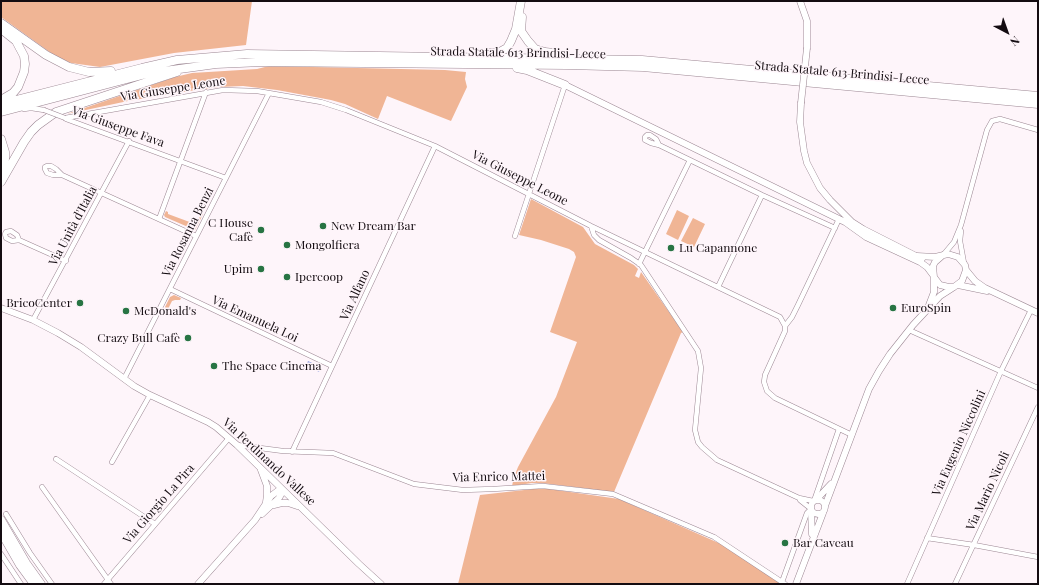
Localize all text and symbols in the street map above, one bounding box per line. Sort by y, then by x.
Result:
north arrow [987,12,1027,52]
text: N [1007,33,1023,50]
street label: Strada Statale 613 Brindisi-Lecce [430,44,606,62]
street label: Strada Statale 613 Brindisi-Lecce [754,58,930,88]
street label: Via Giuseppe Leone [120,74,226,104]
street label: Via Giuseppe Fava [70,104,166,150]
street label: Via Giuseppe Leone [470,148,570,208]
street label: Via Unità d'Italia [46,184,100,268]
street label: Via Rosanna Benzi [159,185,217,279]
place label: C House Cafè [208,216,253,244]
place label: New Dream Bar [331,219,416,233]
marker: New Dream Bar [318,221,328,231]
marker: C House Cafè [256,225,266,235]
place label: Mongolfiera [295,238,360,252]
marker: Mongolfiera [282,240,292,250]
place label: Lu Capannone [679,241,757,255]
marker: Lu Capannone [666,243,676,253]
place label: Upim [224,262,253,276]
marker: Upim [256,264,266,274]
street label: Via Alfano [337,267,373,323]
place label: Ipercoop [295,270,343,284]
marker: Ipercoop [282,272,292,282]
street label: Via Emanuela Loi [210,293,300,345]
place label: BricoCenter [6,296,72,310]
marker: BricoCenter [75,298,85,308]
place label: EuroSpin [901,301,951,315]
marker: EuroSpin [888,303,898,313]
place label: McDonald's [134,304,196,318]
marker: McDonald's [121,306,131,316]
place label: Crazy Bull Cafè [97,331,180,345]
marker: Crazy Bull Cafè [183,333,193,343]
place label: The Space Cinema [222,359,321,373]
marker: The Space Cinema [209,361,219,371]
street label: Via Eugenio Niccolini [929,388,989,498]
street label: Via Ferdinando Vallese [220,415,318,509]
street label: Via Mario Nicoli [963,449,1013,533]
street label: Via Giorgio La Pira [120,461,198,547]
street label: Via Enrico Mattei [453,469,545,485]
place label: Bar Caveau [793,536,854,550]
marker: Bar Caveau [780,538,790,548]

